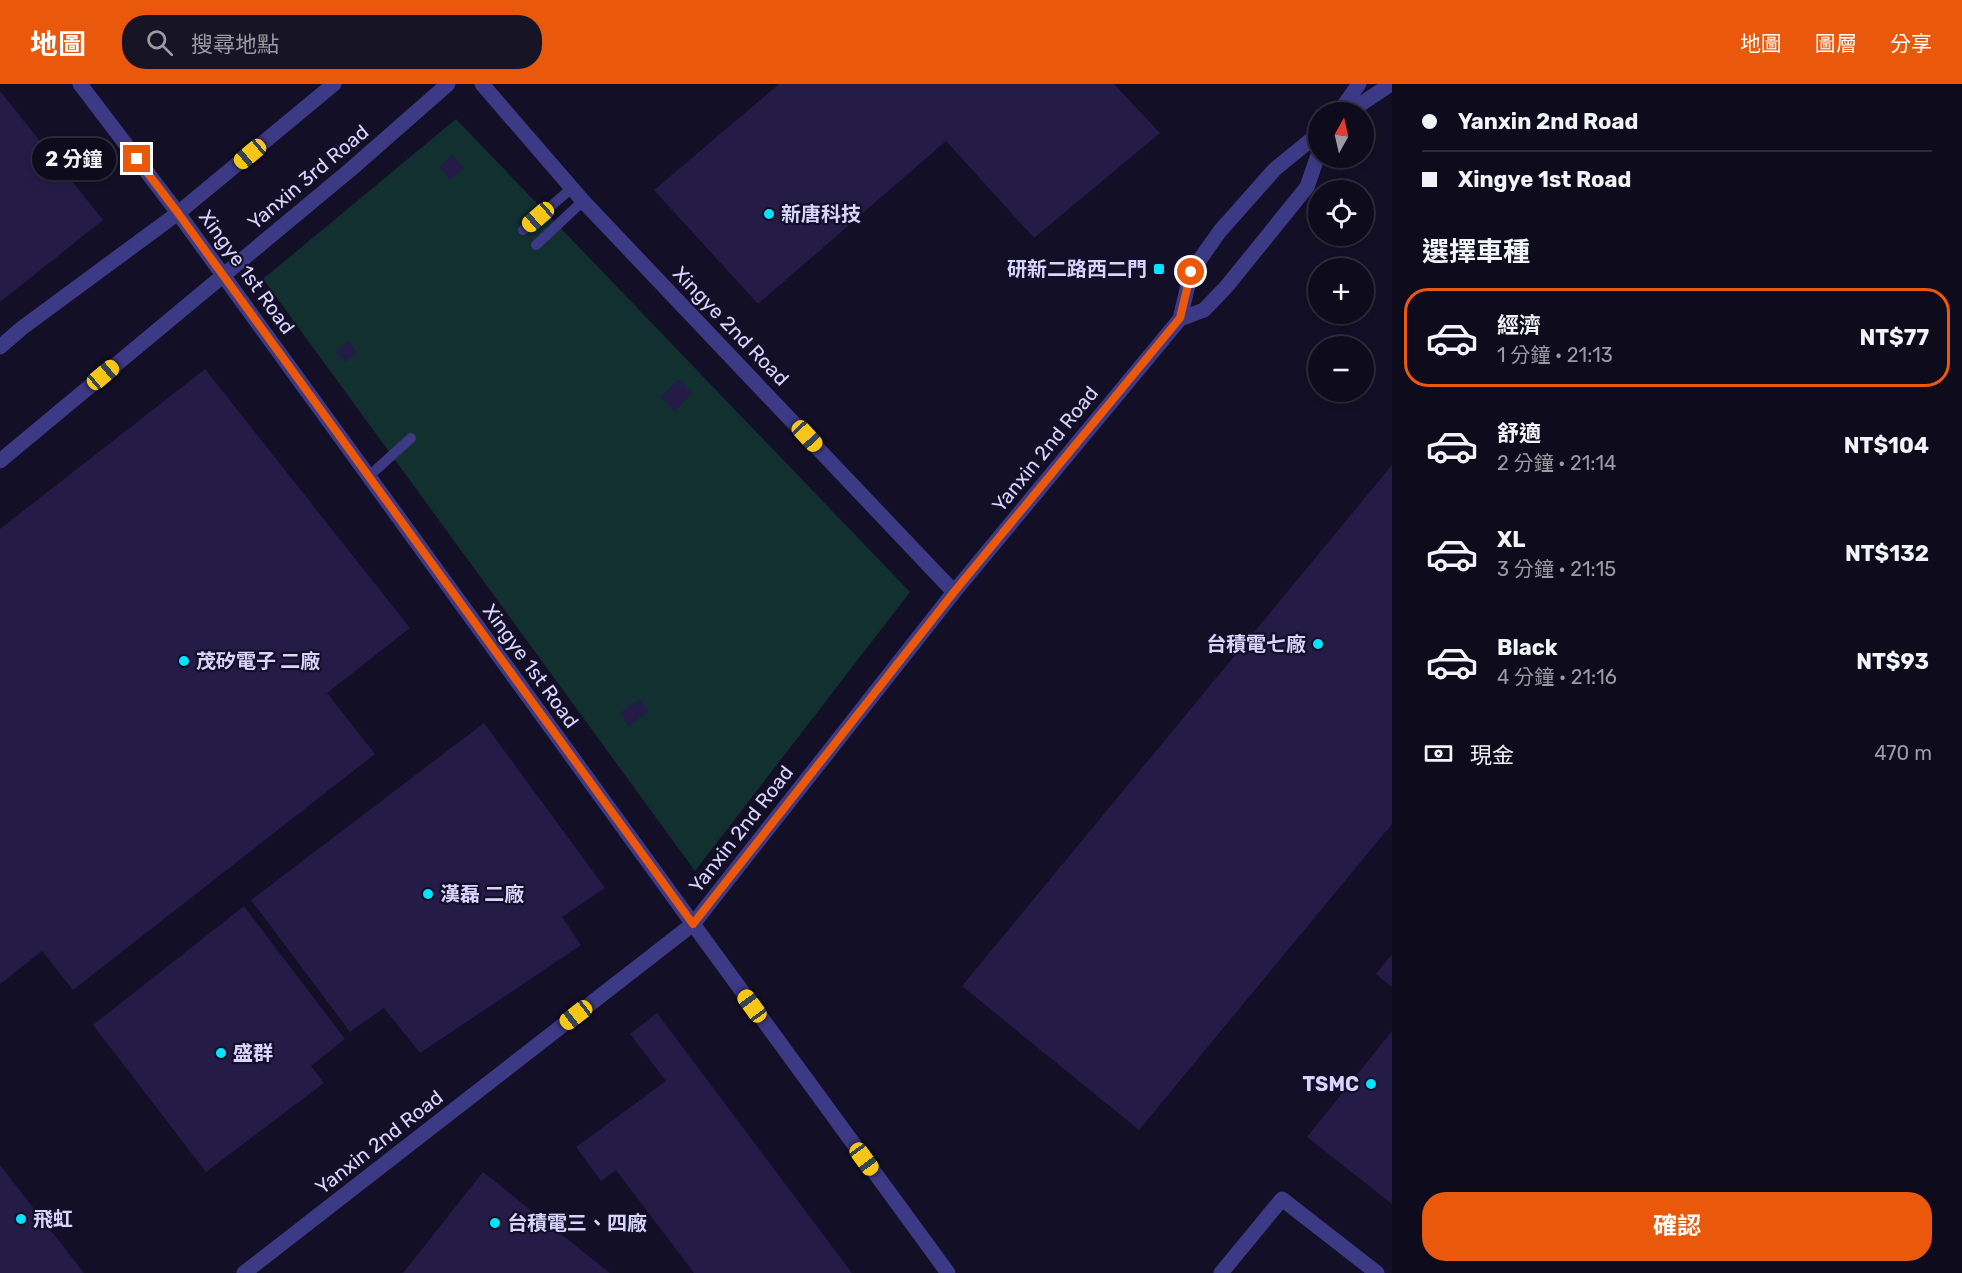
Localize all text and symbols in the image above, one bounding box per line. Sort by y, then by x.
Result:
search box [122,15,542,69]
icon: search [143,26,176,59]
text: 地圖 [30,28,86,61]
text: 搜尋地點 [191,31,279,58]
text: 地圖 [1740,31,1782,56]
text: 圖層 [1815,31,1857,56]
text: 分享 [1890,31,1932,56]
north arrow [1308,102,1374,168]
map controls [1308,102,1374,402]
text: Yanxin 2nd Road [1458,108,1638,135]
street label: Yanxin 3rd Road [243,119,373,235]
car [230,136,270,172]
callout: 2 分鐘 [32,138,116,180]
route end [123,145,150,172]
text: 2 分鐘 [45,147,103,171]
text: Xingye 1st Road [1458,166,1631,193]
button: locate [1308,180,1374,246]
car [519,198,557,236]
place label: 新唐科技 [781,202,861,226]
street label: Xingye 1st Road [194,205,300,339]
marker: 新唐科技 [762,207,776,221]
text: 選擇車種 [1422,236,1530,268]
place label: 研新二路西二門 [1007,257,1147,281]
route start [1177,258,1204,285]
button: + [1308,258,1374,324]
street label: Xingye 2nd Road [668,261,794,391]
marker: 研新二路西二門 [1152,262,1166,276]
icon: car [1425,311,1479,365]
text: 經濟 [1497,312,1541,339]
text: NT$77 [1859,324,1929,351]
button: − [1308,336,1374,402]
text: 1 分鐘 · 21:13 [1497,343,1613,367]
car [83,357,123,393]
street label: Yanxin 2nd Road [987,381,1103,517]
car [788,417,826,455]
icon: car [1425,419,1479,473]
text: 舒適 [1497,420,1541,447]
text: NT$104 [1844,432,1929,459]
text: 2 分鐘 · 21:14 [1497,451,1616,475]
text: XL [1497,526,1525,553]
icon: car [1425,527,1479,581]
text: NT$132 [1845,540,1929,567]
text: 3 分鐘 · 21:15 [1497,557,1616,581]
street label: Xingye 1st Road [478,599,584,733]
place label: 台積電七廠 [1206,632,1306,656]
text: Black [1497,634,1558,661]
icon: car [1425,635,1479,689]
marker: 台積電七廠 [1311,637,1325,651]
text: NT$93 [1856,648,1929,675]
place label: 茂矽電子 二廠 [196,649,320,673]
marker: 茂矽電子 二廠 [177,654,191,668]
text: 4 分鐘 · 21:16 [1497,665,1617,689]
icon: cash [1422,737,1455,770]
text: 470 m [1874,741,1932,765]
text: 現金 [1470,742,1514,769]
street label: Yanxin 2nd Road [684,761,798,897]
place label: 漢磊 二廠 [440,882,524,906]
marker: 漢磊 二廠 [421,887,435,901]
car [734,986,770,1026]
car [556,997,596,1033]
place label: 盛群 [233,1041,273,1065]
marker: 盛群 [214,1046,228,1060]
place label: TSMC [1303,1072,1359,1096]
marker: TSMC [1364,1077,1378,1091]
street label: Yanxin 2nd Road [311,1085,447,1199]
car [846,1139,882,1179]
button: 確認 [1422,1192,1932,1261]
place label: 飛虹 [33,1207,73,1231]
place label: 台積電三、四廠 [507,1211,647,1235]
marker: 飛虹 [14,1212,28,1226]
marker: 台積電三、四廠 [488,1216,502,1230]

